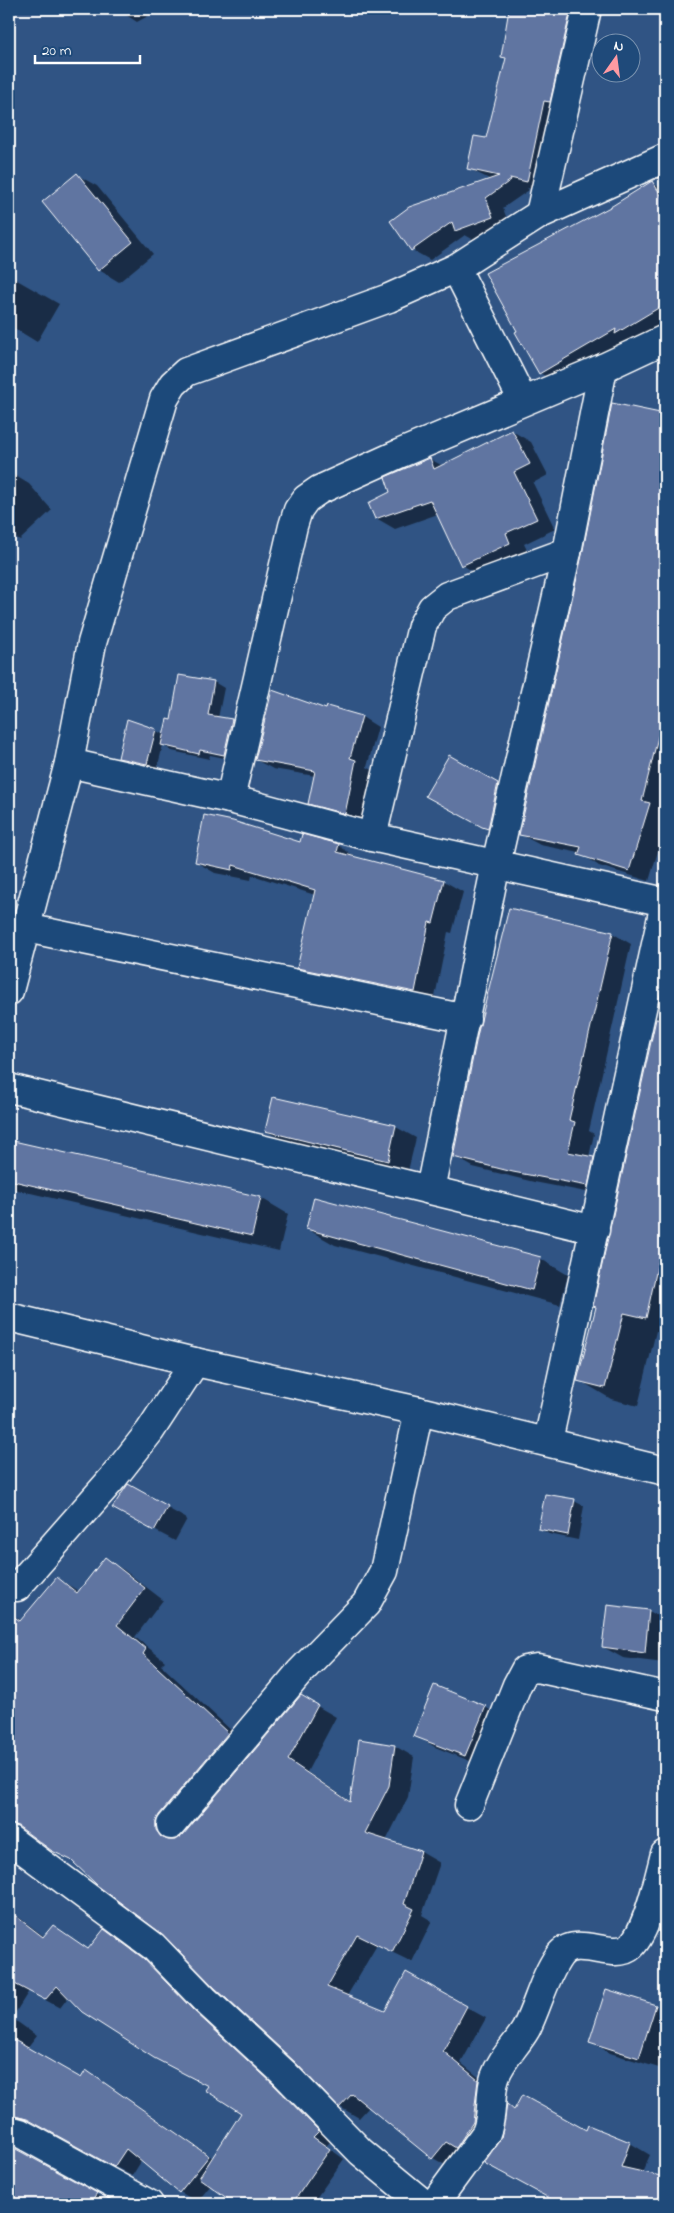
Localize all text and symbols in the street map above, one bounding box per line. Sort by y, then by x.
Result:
scale bar [35,32,140,64]
north arrow [592,32,642,82]
text: N [612,36,626,58]
text: 20 m [42,40,72,62]

